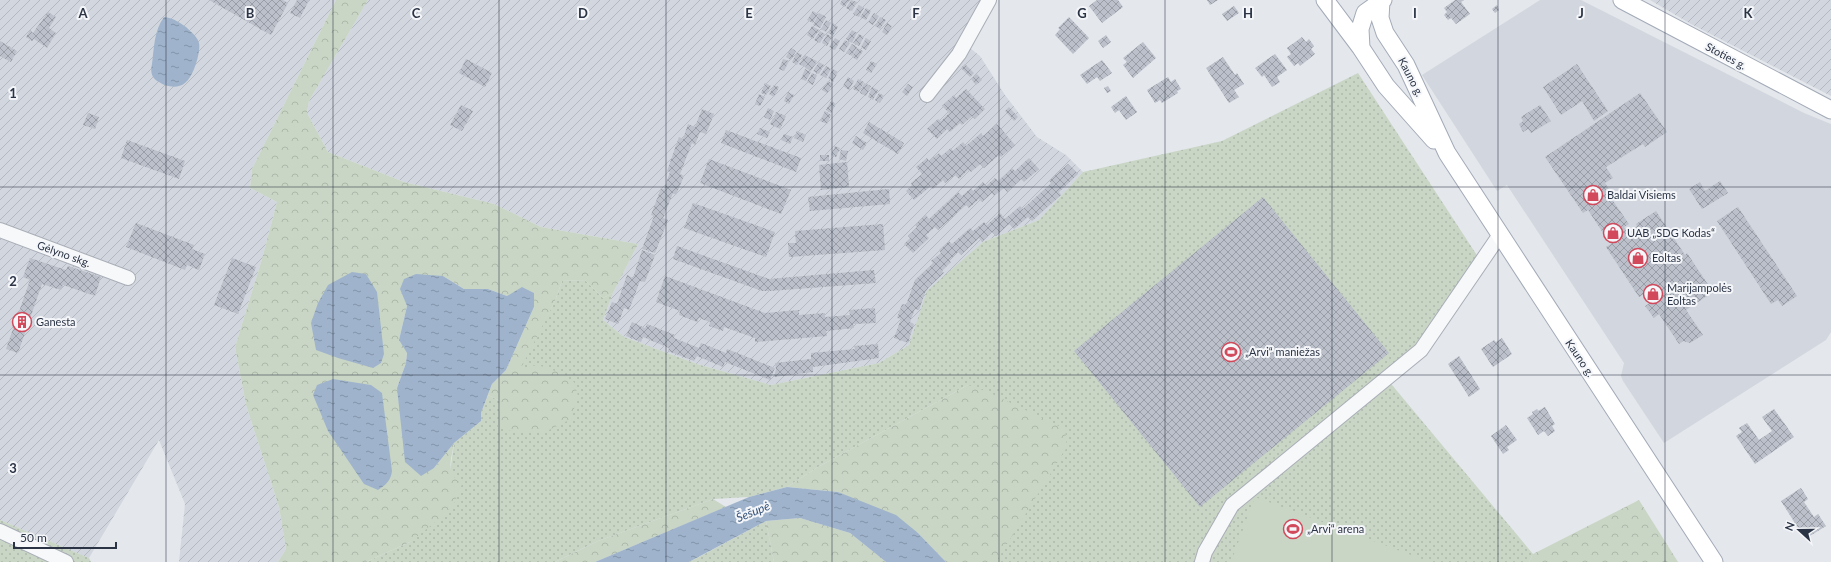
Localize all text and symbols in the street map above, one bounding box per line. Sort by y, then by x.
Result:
text: A [77,5,88,21]
text: B [246,5,255,21]
text: C [412,5,421,21]
text: D [578,5,588,21]
text: E [745,5,753,21]
text: F [912,5,920,21]
text: G [1077,5,1087,21]
text: H [1243,5,1253,21]
text: I [1413,5,1417,21]
text: J [1578,5,1584,21]
text: K [1744,5,1754,21]
street label: Stoties g. [1704,39,1749,72]
street label: Kauno g. [1396,55,1427,99]
text: 1 [9,85,17,101]
shop icon: Baldai Visiems [1582,184,1604,206]
place label: Baldai Visiems [1607,188,1676,201]
shop icon: UAB „SDG Kodas“ [1602,222,1624,244]
place label: UAB „SDG Kodas“ [1627,226,1715,239]
street label: Gėlyno skg. [36,238,93,269]
shop icon: Eoltas [1627,247,1649,269]
place label: Eoltas [1652,251,1681,264]
text: 2 [9,273,17,289]
place label: Marijampolės Eoltas [1667,281,1732,307]
shop icon: Marijampolės Eoltas [1642,283,1664,305]
building icon: Ganesta [11,311,33,333]
place label: Ganesta [36,315,76,328]
street label: Kauno g. [1563,337,1598,379]
sports icon: „Arvi“ maniežas [1220,341,1242,363]
place label: „Arvi“ maniežas [1245,345,1320,358]
text: 3 [9,460,17,476]
water label: Šešupė [734,498,772,525]
north arrow [1779,510,1819,550]
sports icon: „Arvi“ arena [1282,518,1304,540]
text: N [1782,520,1797,533]
place label: „Arvi“ arena [1307,522,1364,535]
scale bar [14,524,116,550]
text: 50 m [20,530,47,545]

